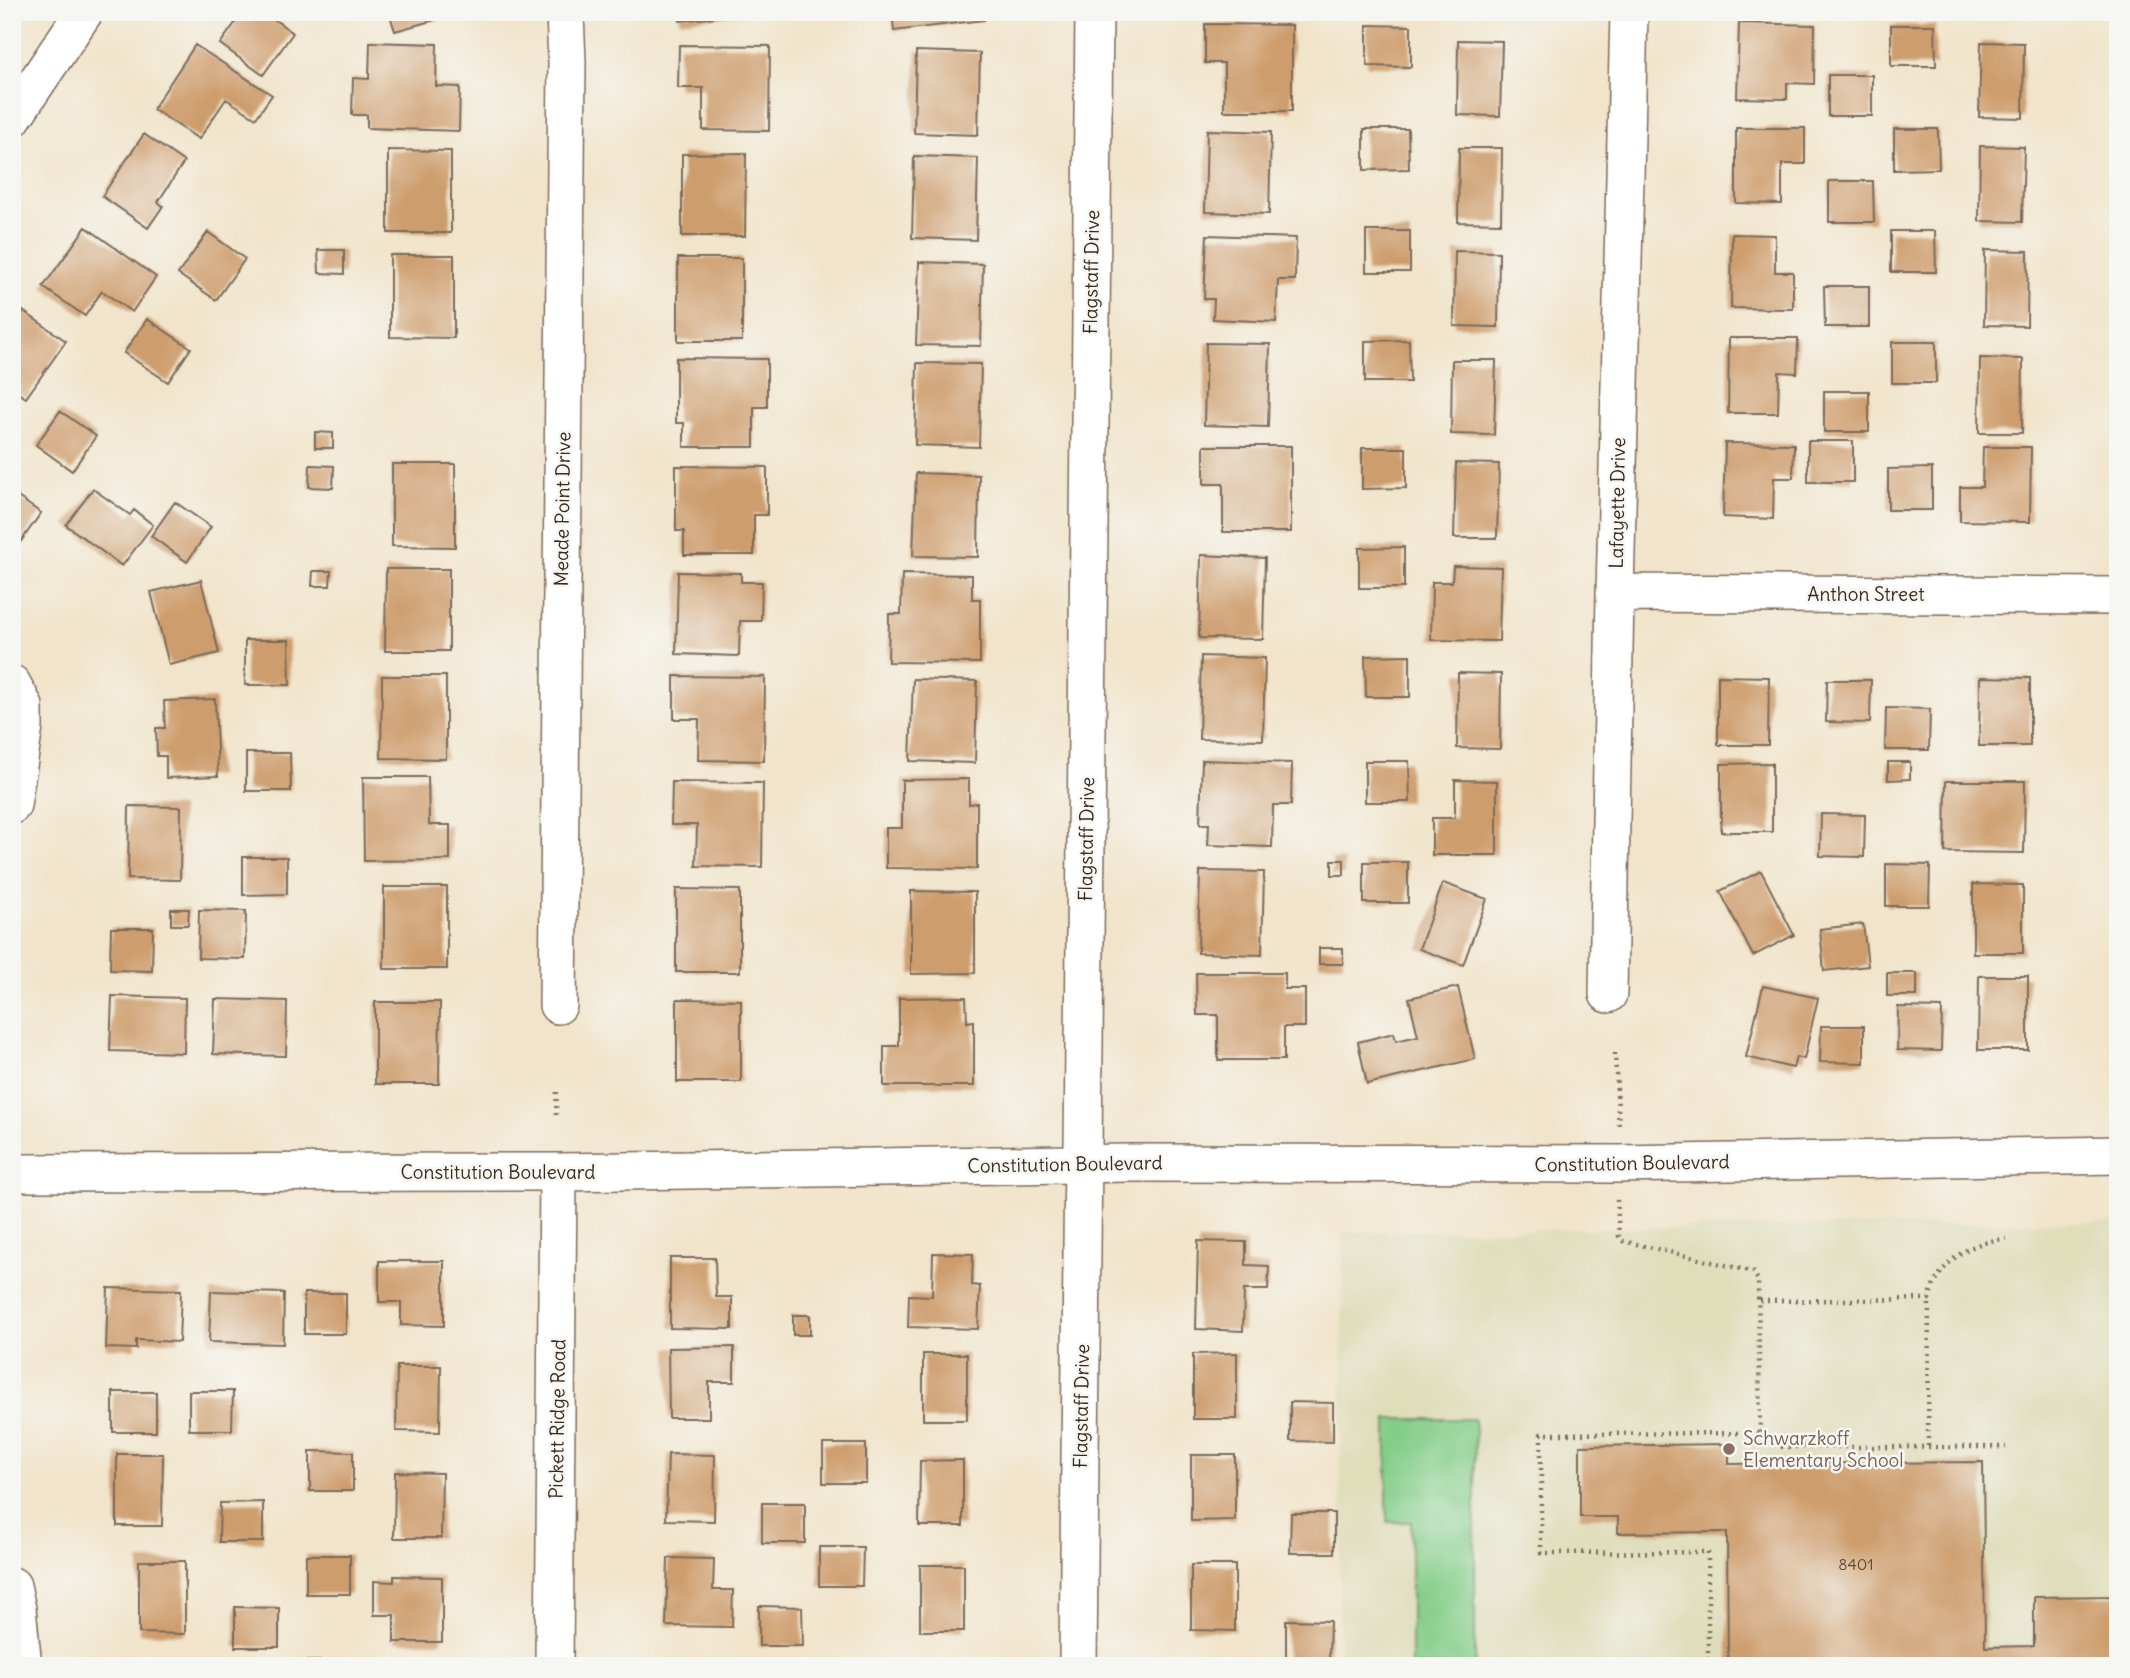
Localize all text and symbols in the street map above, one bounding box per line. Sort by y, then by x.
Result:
street label: Flagstaff Drive [1078,210,1104,334]
street label: Meade Point Drive [549,431,575,587]
street label: Lafayette Drive [1604,437,1630,569]
street label: Anthon Street [1807,582,1925,606]
street label: Flagstaff Drive [1073,777,1099,901]
street label: Constitution Boulevard [1534,1149,1730,1177]
street label: Constitution Boulevard [967,1150,1163,1178]
street label: Constitution Boulevard [400,1160,596,1184]
street label: Pickett Ridge Road [544,1339,570,1499]
street label: Flagstaff Drive [1068,1344,1094,1468]
place label: Schwarzkoff Elementary School [1743,1426,1904,1472]
marker: Schwarzkoff Elementary School [1721,1441,1737,1457]
house number: 8401 [1838,1554,1874,1574]

